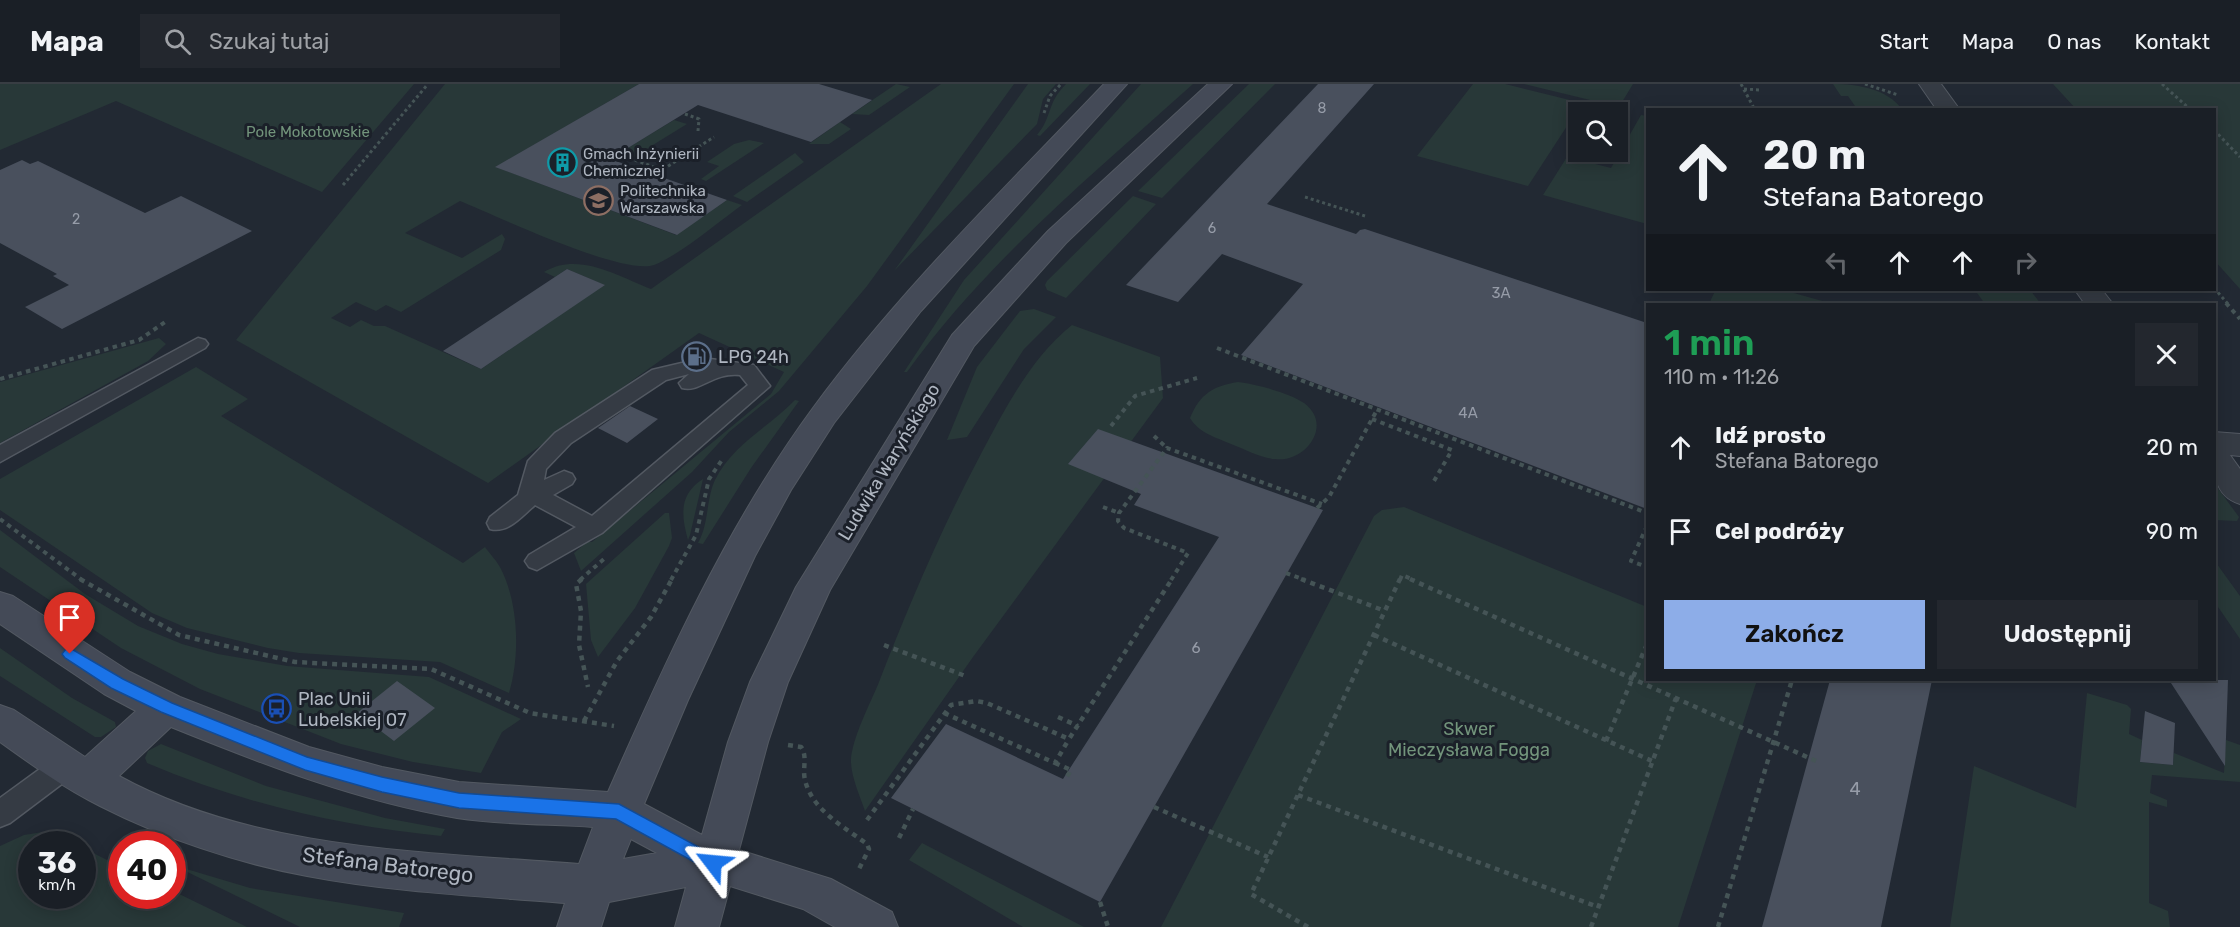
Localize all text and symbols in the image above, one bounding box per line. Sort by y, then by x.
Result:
search box [140,14,560,68]
text: Mapa [30,25,104,58]
icon: search [161,25,194,58]
text: Szukaj tutaj [209,28,329,55]
text: Start [1880,29,1929,54]
text: Mapa [1962,29,2014,54]
text: O nas [2047,29,2102,54]
text: Kontakt [2135,29,2210,54]
house number: 8 [1318,100,1327,117]
map controls [1568,102,1628,162]
button: search [1568,102,1628,162]
park label: Pole Mokotowskie [246,123,370,141]
text: 20 m [1763,130,1866,180]
icon: ahead [1664,132,1742,210]
place label: Gmach Inżynierii Chemicznej [583,145,699,180]
building icon: Gmach Inżynierii Chemicznej [546,147,578,179]
text: Stefana Batorego [1763,181,1984,213]
place label: Politechnika Warszawska [620,182,706,217]
school or university icon: Politechnika Warszawska [583,184,615,216]
house number: 2 [72,211,80,228]
house number: 6 [1208,220,1216,237]
icon: left [1820,246,1853,279]
icon: ahead [1883,246,1916,279]
icon: ahead [1946,246,1979,279]
icon: right [2009,246,2042,279]
house number: 3A [1491,284,1511,302]
text: 1 min [1664,321,1755,364]
button: close [2135,323,2198,386]
fuel station icon: LPG 24h [681,341,713,373]
place label: LPG 24h [718,346,789,368]
text: 110 m · 11:26 [1664,365,1779,389]
street label: Ludwika Waryńskiego [833,380,945,544]
house number: 4A [1458,404,1478,422]
text: Idź prosto [1715,422,1826,449]
icon: ahead [1664,431,1697,464]
text: 20 m [2146,434,2198,461]
text: Stefana Batorego [1715,449,1879,473]
icon: arrive [1664,515,1697,548]
text: Cel podróży [1715,518,1844,545]
text: 90 m [2146,518,2198,545]
pin [44,592,95,654]
button: Zakończ [1664,600,1925,669]
button: Udostępnij [1937,600,2198,669]
icon: arrive [53,601,86,634]
house number: 6 [1191,639,1201,657]
place label: Plac Unii Lubelskiej 07 [298,688,406,731]
bus stop icon: Plac Unii Lubelskiej 07 [261,693,293,725]
park label: Skwer Mieczysława Fogga [1388,718,1550,761]
house number: 4 [1849,778,1861,800]
speed limit sign: 40 [108,831,186,909]
position arrow [681,831,745,895]
street label: Stefana Batorego [301,842,475,887]
text: 36 [37,845,77,881]
text: km/h [38,876,76,894]

